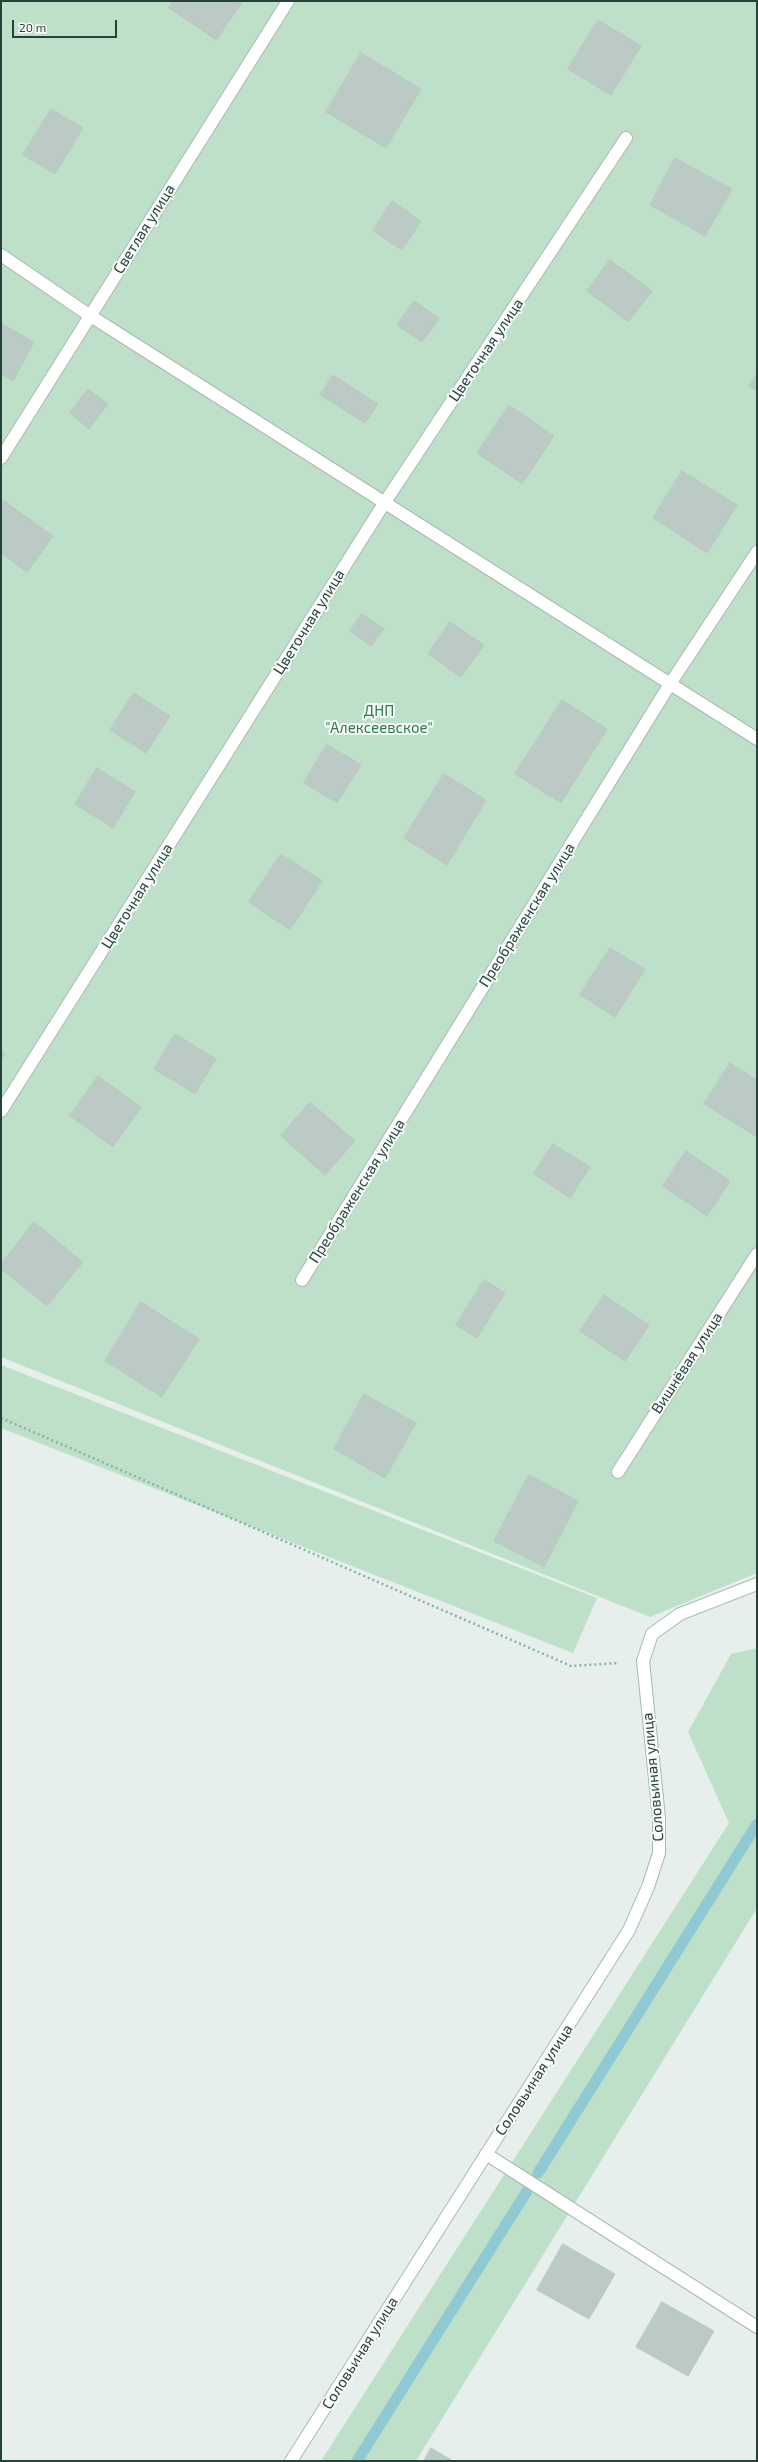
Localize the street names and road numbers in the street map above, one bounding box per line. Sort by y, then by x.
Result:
street label: Светлая улица [109,181,179,277]
street label: Цветочная улица [445,295,527,405]
street label: Цветочная улица [269,566,349,678]
street label: Цветочная улица [97,840,177,952]
street label: Преображенская улица [475,840,579,990]
street label: Преображенская улица [305,1116,409,1266]
street label: Вишнёвая улица [648,1309,726,1417]
street label: Соловьиная улица [638,1712,668,1842]
street label: Соловьиная улица [491,2021,577,2139]
street label: Соловьиная улица [318,2293,402,2413]

